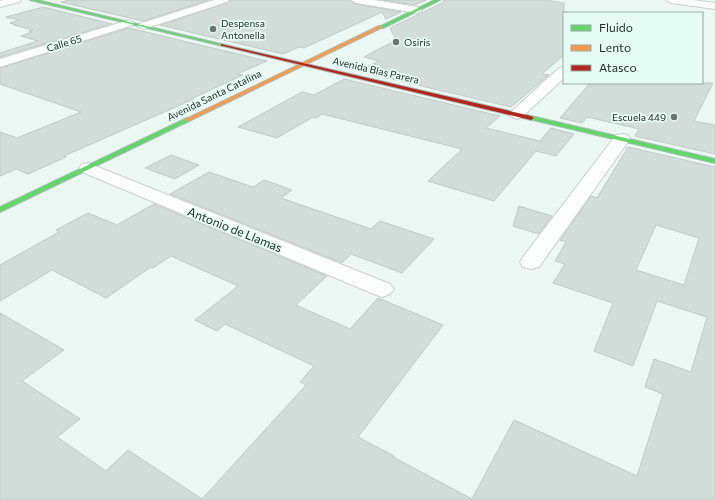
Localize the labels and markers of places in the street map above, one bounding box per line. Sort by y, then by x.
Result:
place label: Despensa Antonella [221,17,265,41]
marker: Despensa Antonella [208,24,218,34]
place label: Osiris [404,36,431,48]
marker: Osiris [391,37,401,47]
place label: Escuela 449 [612,111,666,123]
marker: Escuela 449 [669,112,679,122]

